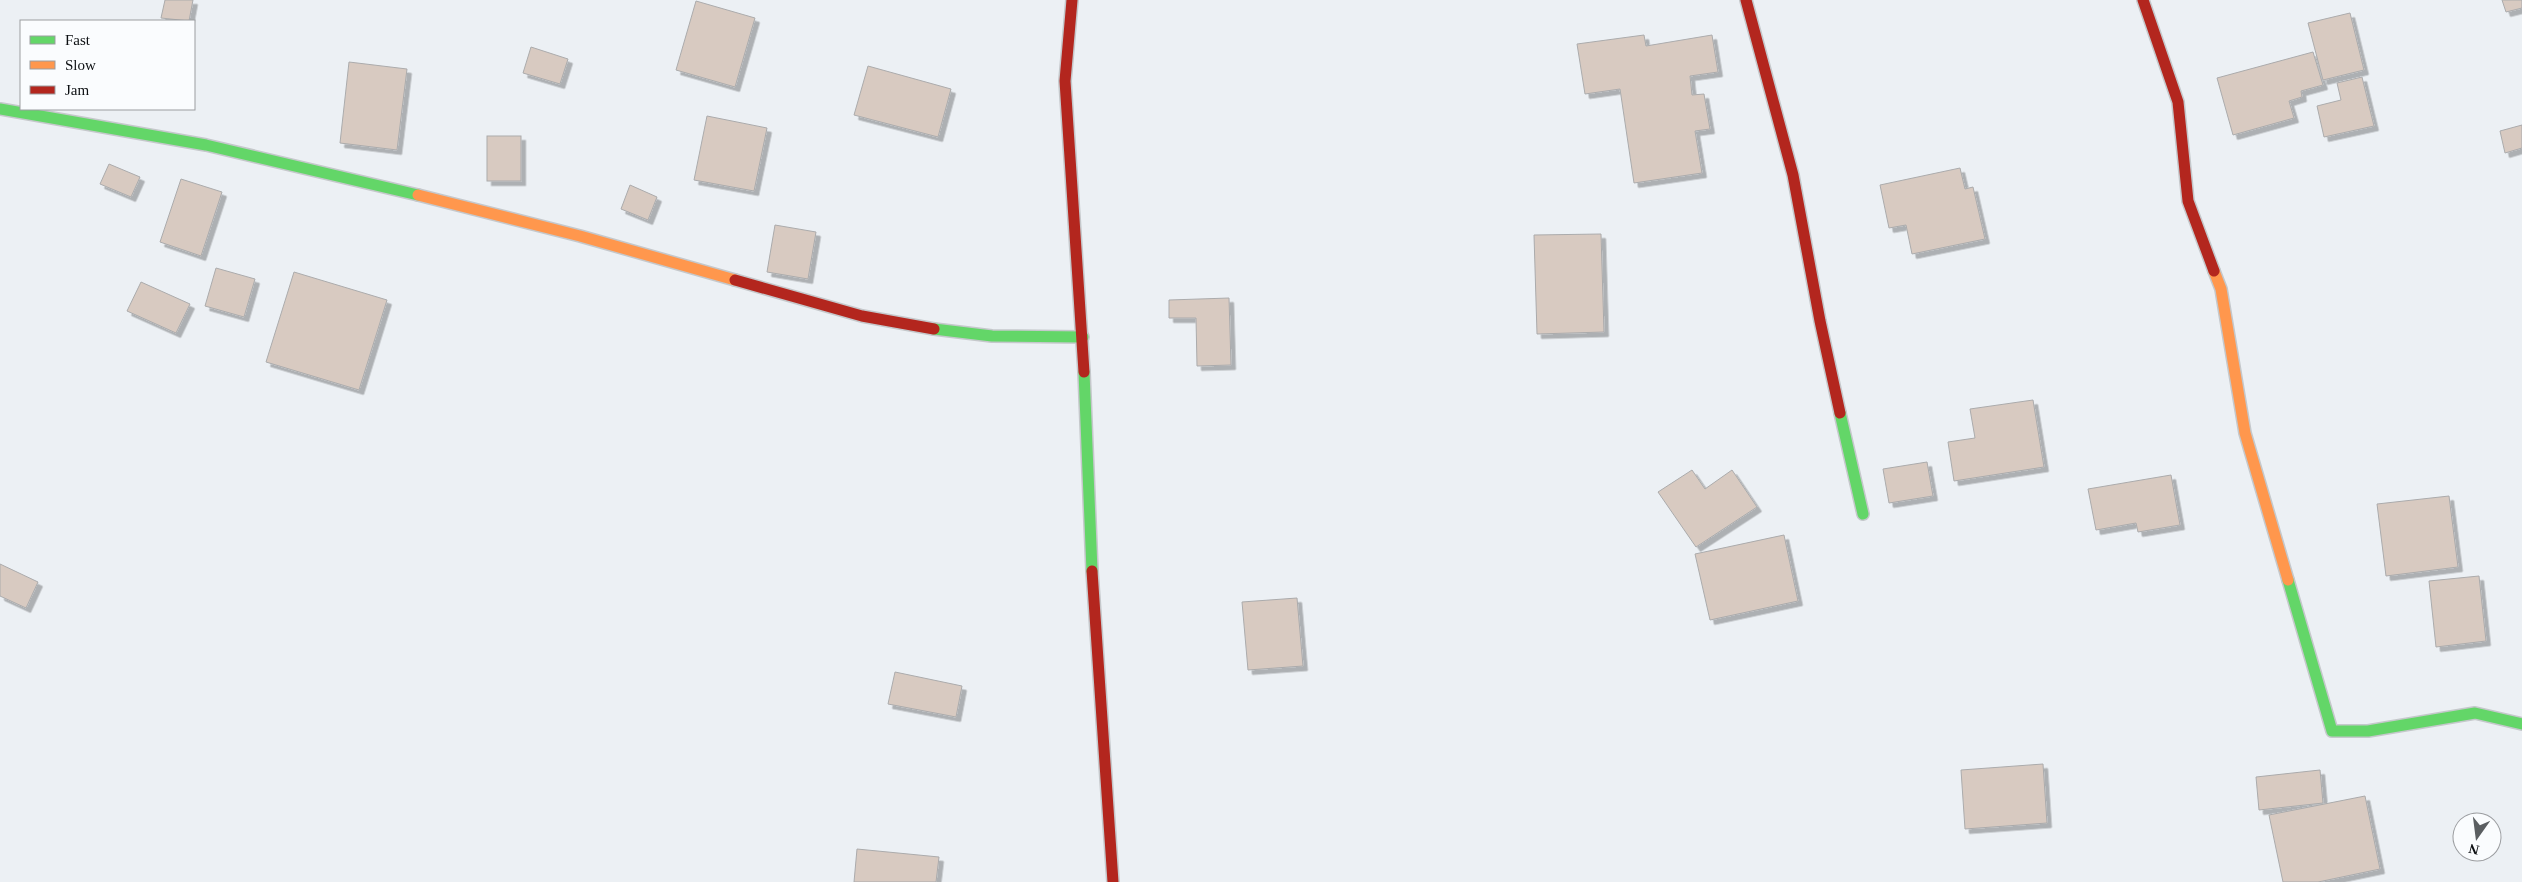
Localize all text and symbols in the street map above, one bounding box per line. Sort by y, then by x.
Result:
legend [20,20,195,110]
text: Fast [65,32,91,48]
text: Slow [65,57,96,73]
text: Jam [65,82,89,98]
north arrow [2452,812,2502,862]
text: N [2467,841,2481,858]

